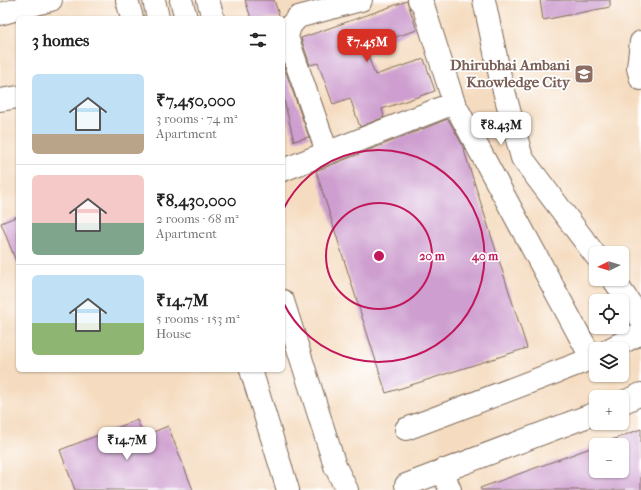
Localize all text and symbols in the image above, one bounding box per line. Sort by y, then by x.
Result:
icon: filters [247,29,269,51]
pin: ₹7.45M [334,29,400,63]
text: 3 homes [32,30,89,50]
text: ₹7.45M [346,34,388,49]
place label: Dhirubhai Ambani Knowledge City [450,56,571,91]
school or university icon: Dhirubhai Ambani Knowledge City [573,63,595,85]
icon: home [64,90,112,138]
text: ₹7,450,000 [156,90,236,110]
text: 3 rooms · 74 m² [156,111,237,126]
pin: ₹8.43M [468,112,534,146]
text: ₹8.43M [480,117,522,132]
text: Apartment [156,126,217,141]
text: ₹8,430,000 [156,190,236,210]
icon: home [64,191,112,239]
text: 2 rooms · 68 m² [156,211,239,226]
text: Apartment [156,226,217,241]
north arrow [589,246,629,286]
map controls [589,246,629,478]
centre of rings [372,249,386,263]
text: 20 m [419,249,446,263]
text: 40 m [471,249,499,264]
text: ₹14.7M [156,290,208,310]
icon: home [64,291,112,339]
button: locate [589,294,629,334]
text: 5 rooms · 153 m² [156,311,240,326]
text: House [156,326,191,341]
button: layers [589,342,629,382]
button: + [589,390,629,430]
pin: ₹14.7M [94,427,160,461]
text: ₹14.7M [107,432,147,447]
button: − [589,438,629,478]

